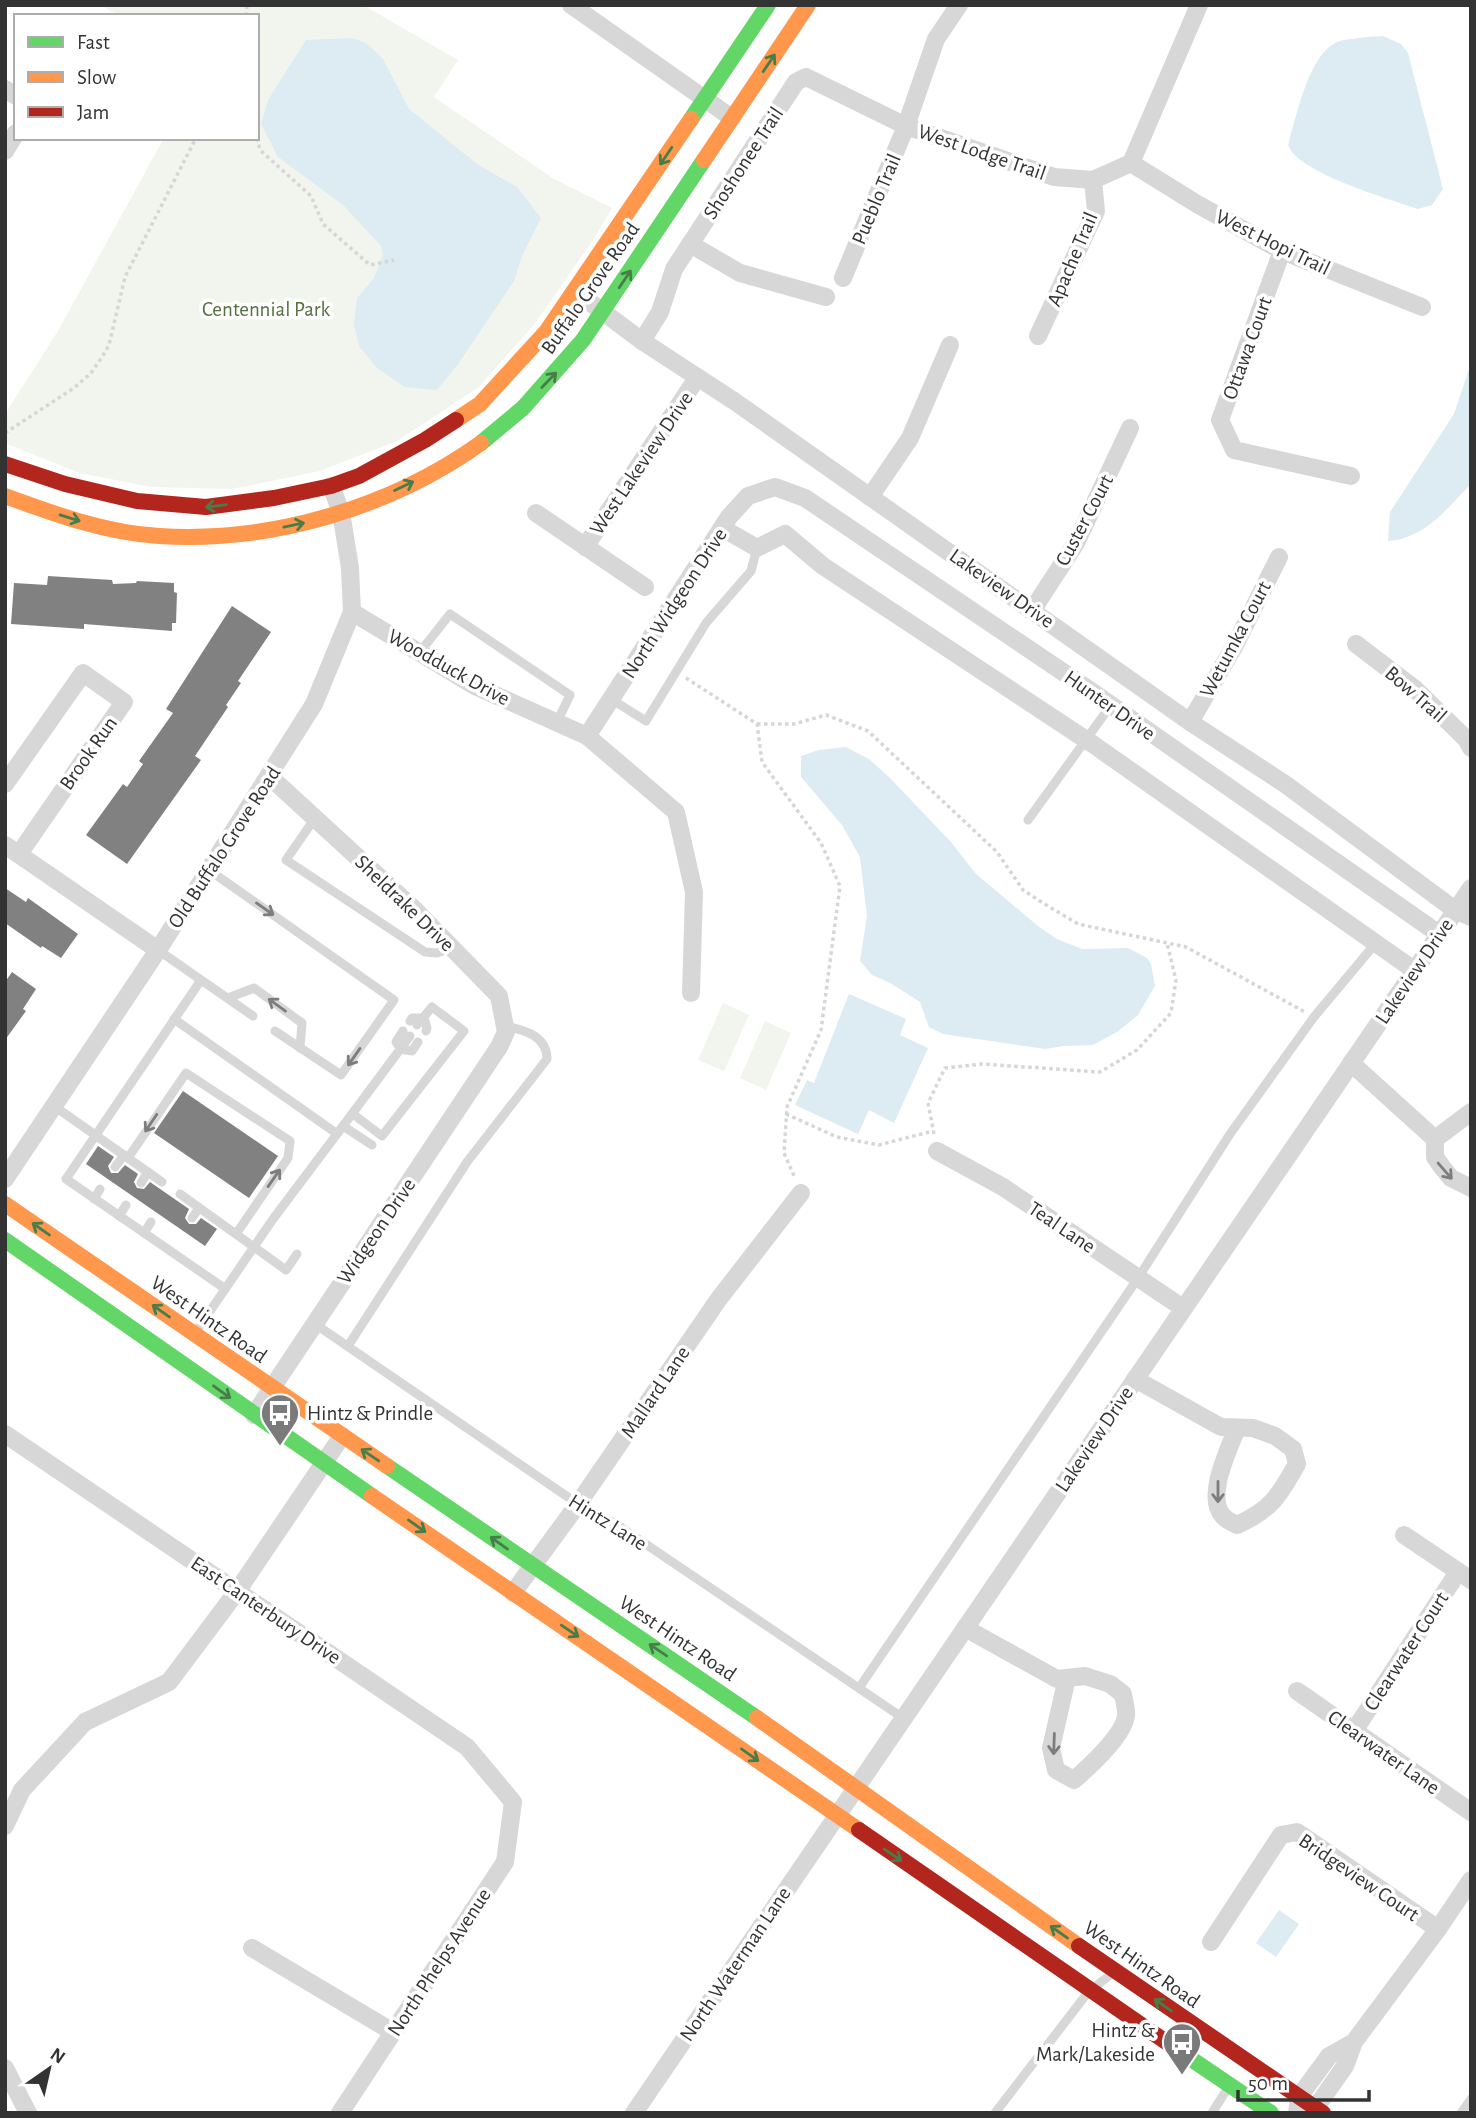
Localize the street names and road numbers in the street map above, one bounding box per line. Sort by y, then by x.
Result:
street label: Shoshonee Trail [700,104,787,223]
street label: West Lodge Trail [915,121,1049,184]
street label: Pueblo Trail [848,151,905,248]
street label: West Hopi Trail [1212,206,1333,279]
street label: Apache Trail [1043,209,1102,309]
street label: Buffalo Grove Road [537,219,644,358]
street label: Ottawa Court [1219,294,1276,402]
street label: West Lakeview Drive [586,388,697,539]
street label: Custer Court [1052,471,1117,569]
street label: North Widgeon Drive [618,524,731,682]
street label: Lakeview Drive [946,545,1058,632]
street label: Wetumka Court [1196,577,1275,701]
street label: Woodduck Drive [384,625,513,710]
street label: Bow Trail [1381,662,1451,727]
street label: Hunter Drive [1060,667,1159,744]
street label: Brook Run [56,713,121,794]
street label: Old Buffalo Grove Road [164,763,285,932]
street label: Sheldrake Drive [351,851,458,956]
street label: Lakeview Drive [1372,915,1457,1028]
street label: Widgeon Drive [333,1175,419,1288]
street label: Teal Lane [1024,1198,1099,1257]
street label: West Hintz Road [147,1272,271,1367]
street label: Mallard Lane [617,1343,694,1442]
street label: Lakeview Drive [1052,1383,1137,1496]
street label: Hintz Lane [565,1490,651,1555]
street label: East Canterbury Drive [187,1553,345,1668]
street label: Clearwater Court [1360,1588,1453,1714]
street label: West Hintz Road [615,1592,740,1685]
street label: Clearwater Lane [1324,1706,1443,1799]
street label: Bridgeview Court [1295,1830,1423,1925]
street label: North Waterman Lane [676,1883,795,2045]
street label: North Phelps Avenue [384,1885,495,2040]
street label: West Hintz Road [1080,1917,1204,2012]

